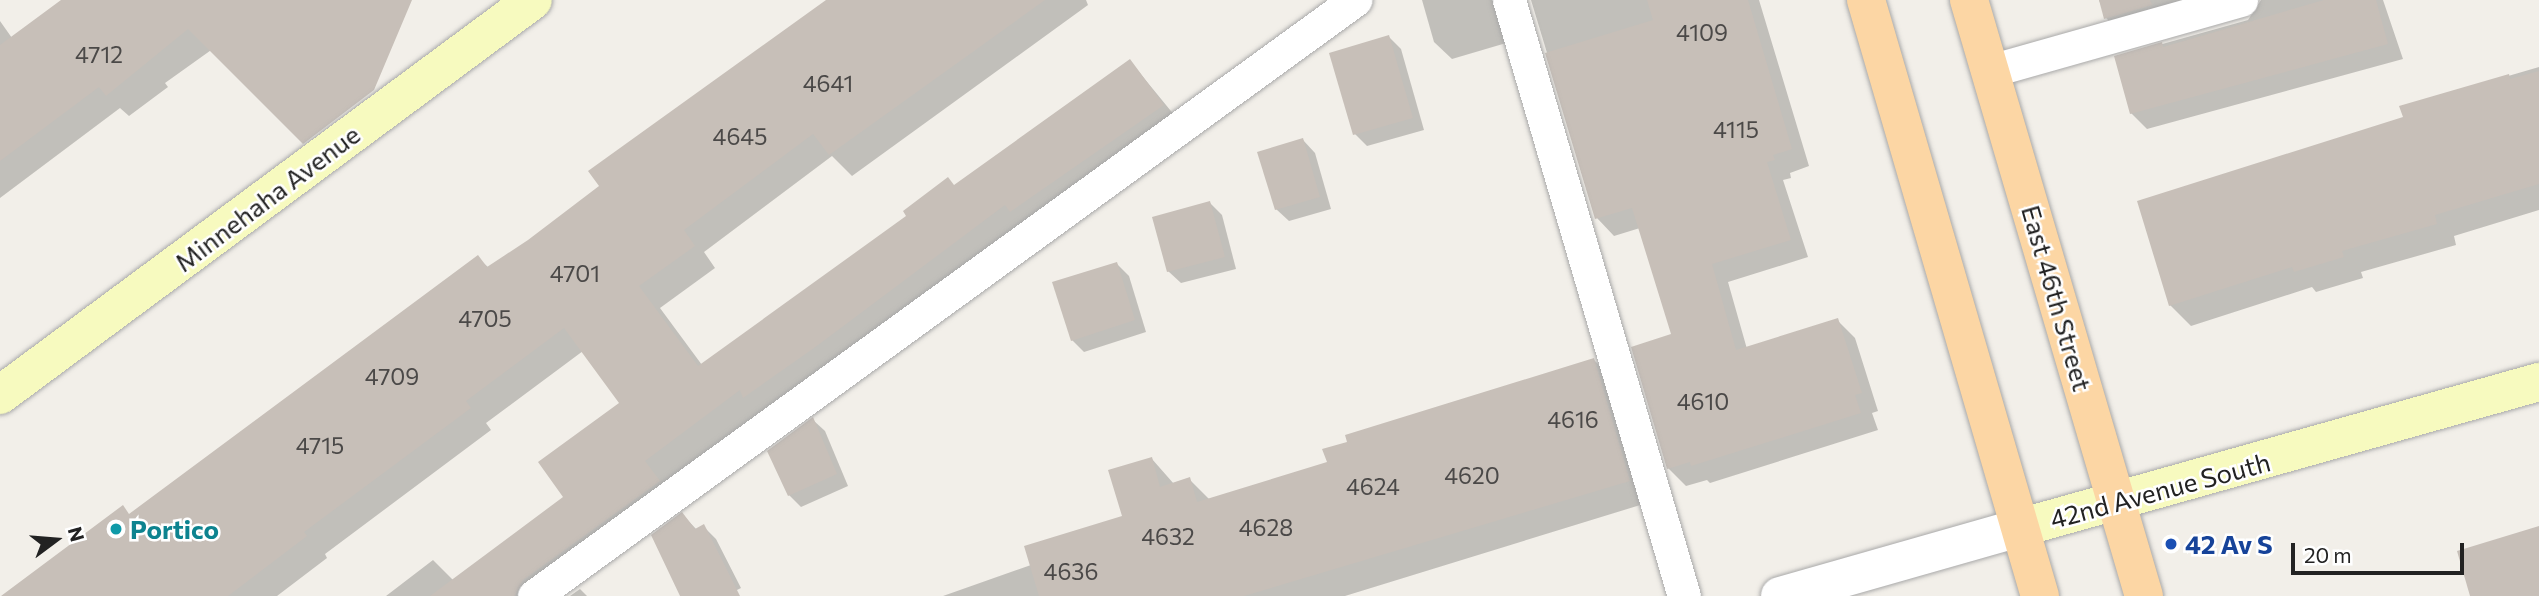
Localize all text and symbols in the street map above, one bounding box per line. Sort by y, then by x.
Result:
house number: 4109 [1676,18,1728,46]
house number: 4712 [75,40,123,68]
house number: 4641 [803,69,853,97]
house number: 4115 [1713,115,1759,143]
street label: Minnehaha Avenue [168,118,366,278]
house number: 4645 [713,122,767,150]
street label: East 46th Street [2016,201,2098,395]
house number: 4701 [550,259,600,287]
house number: 4705 [458,304,512,332]
house number: 4709 [365,362,419,390]
house number: 4610 [1677,387,1729,415]
house number: 4616 [1547,405,1599,433]
house number: 4715 [296,431,344,459]
street label: 42nd Avenue South [2046,446,2274,534]
house number: 4620 [1444,461,1500,489]
house number: 4624 [1346,472,1400,500]
north arrow [21,505,91,575]
place label: Portico [130,513,219,545]
house number: 4628 [1239,513,1293,541]
marker: Portico [108,521,124,537]
house number: 4632 [1141,522,1195,550]
text: N [64,524,90,544]
place label: 42 Av S [2185,528,2273,560]
scale bar [2294,530,2467,574]
marker: 42 Av S [2163,536,2179,552]
text: 20 m [2304,542,2352,567]
house number: 4636 [1044,557,1098,585]

